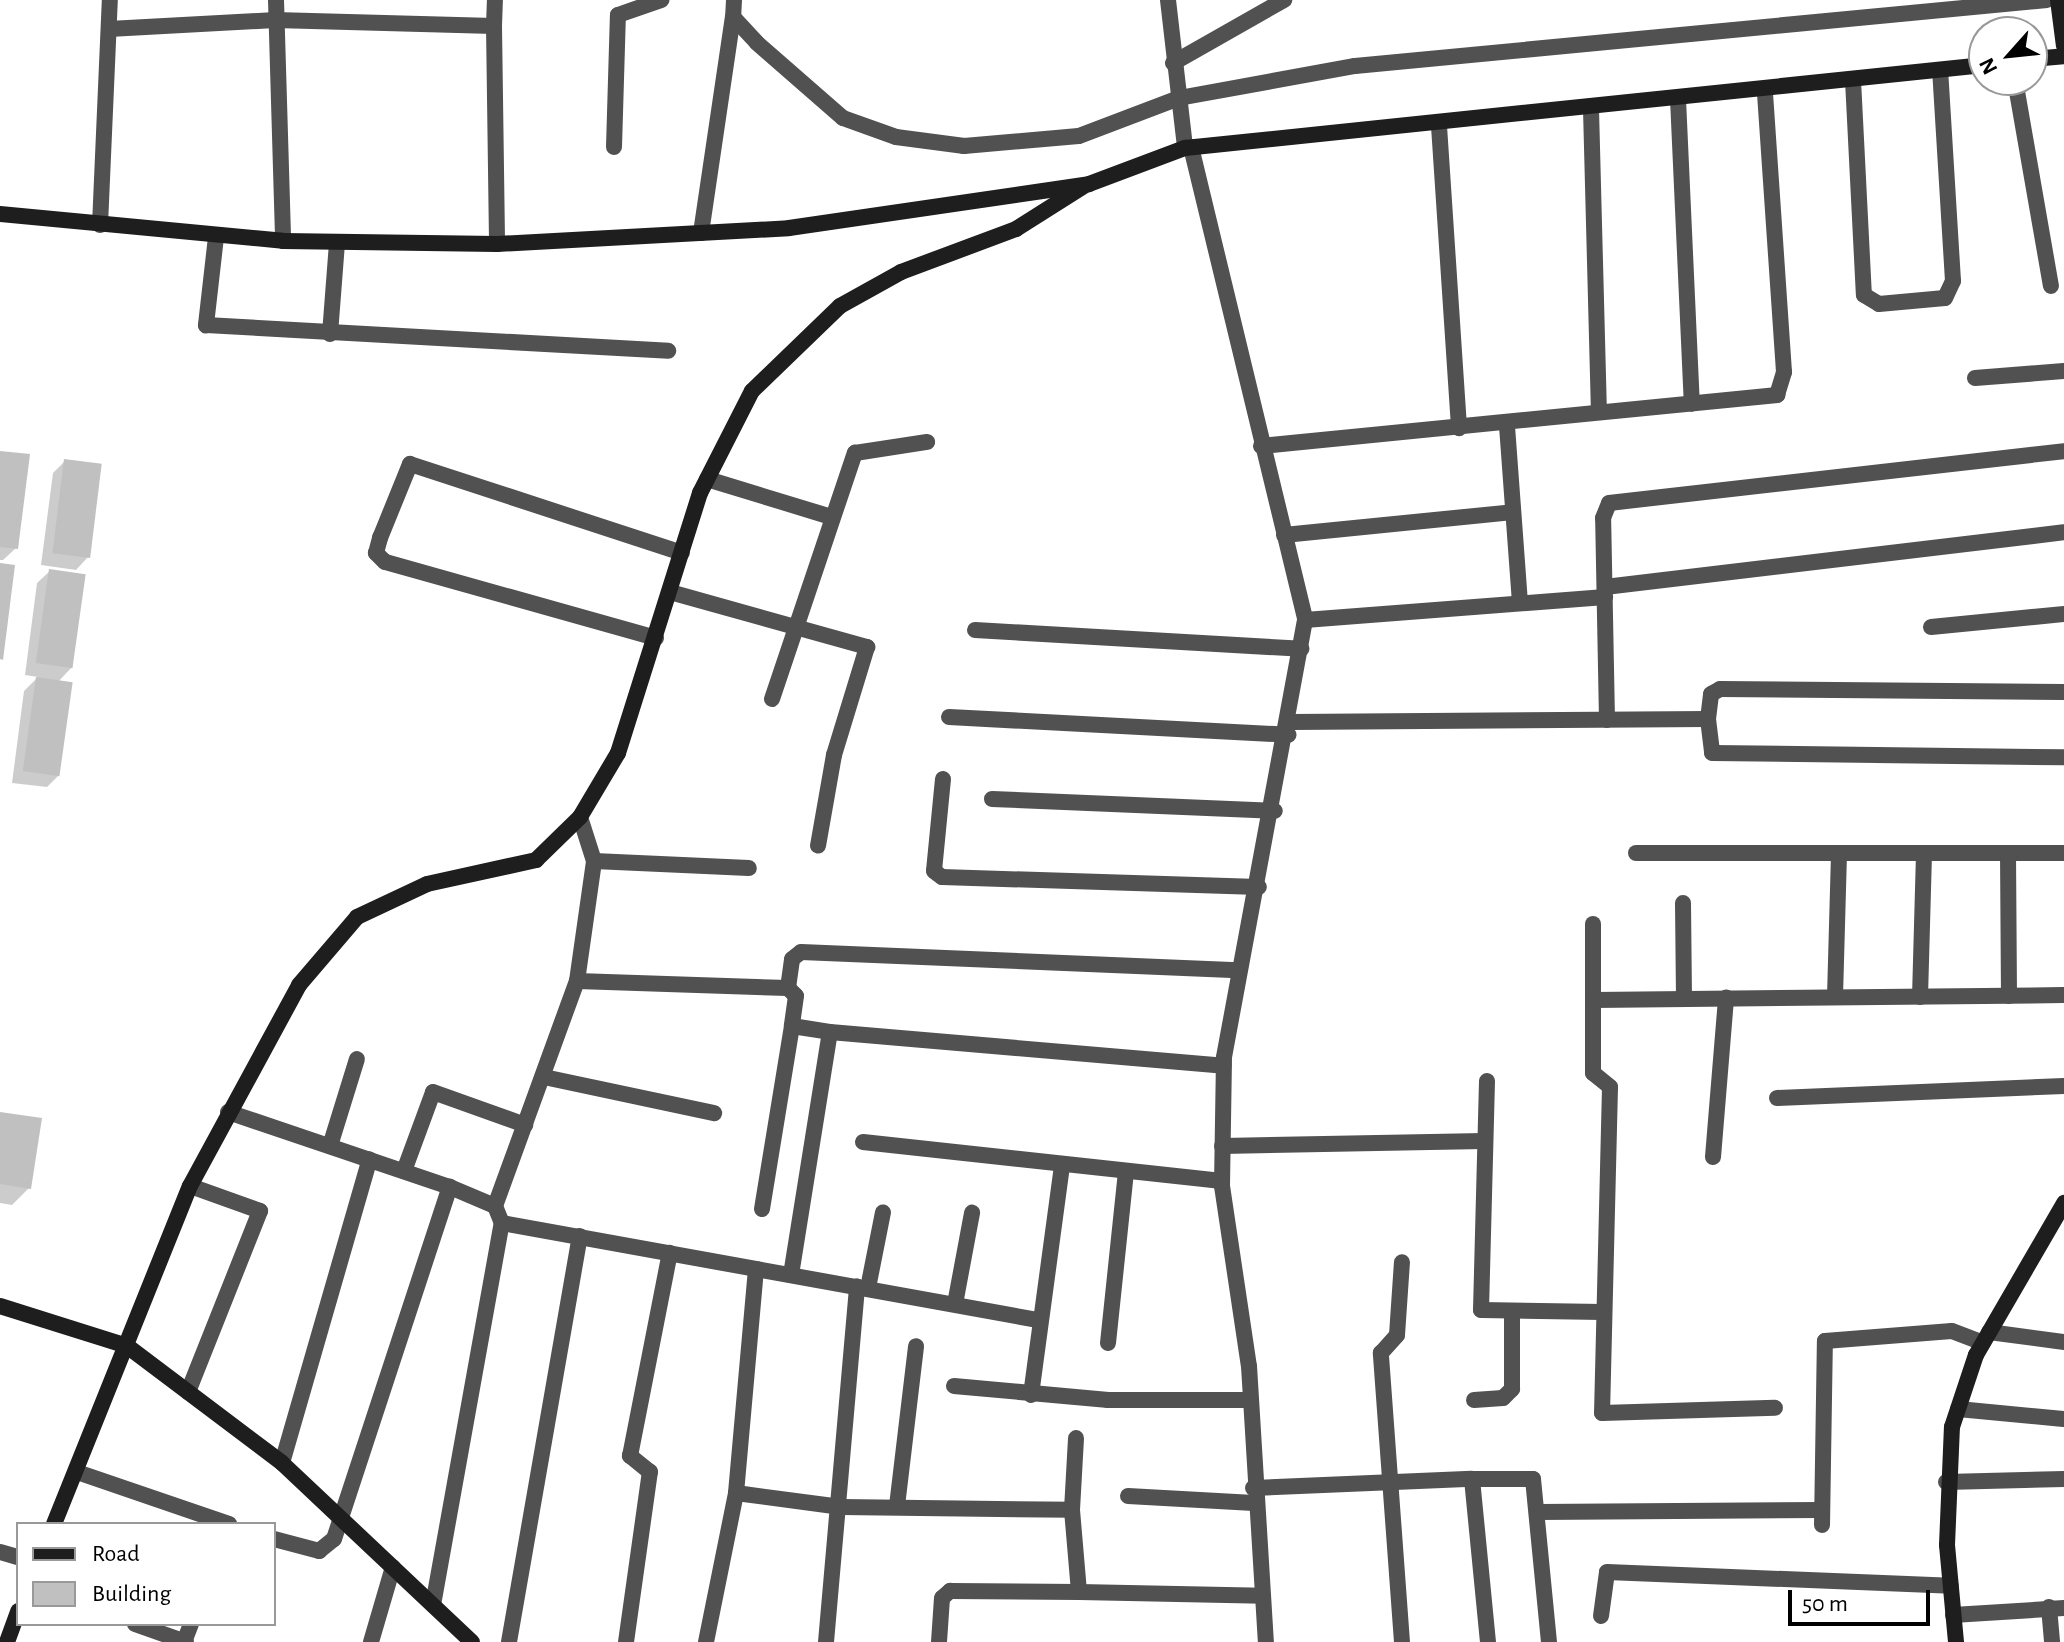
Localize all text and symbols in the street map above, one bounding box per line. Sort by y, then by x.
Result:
north arrow [1968,16,2048,96]
text: N [1975,54,2002,78]
legend [16,1522,276,1626]
text: Road [92,1542,140,1566]
scale bar [1792,1574,1934,1624]
text: Building [92,1582,171,1606]
text: 50 m [1802,1592,1848,1616]

